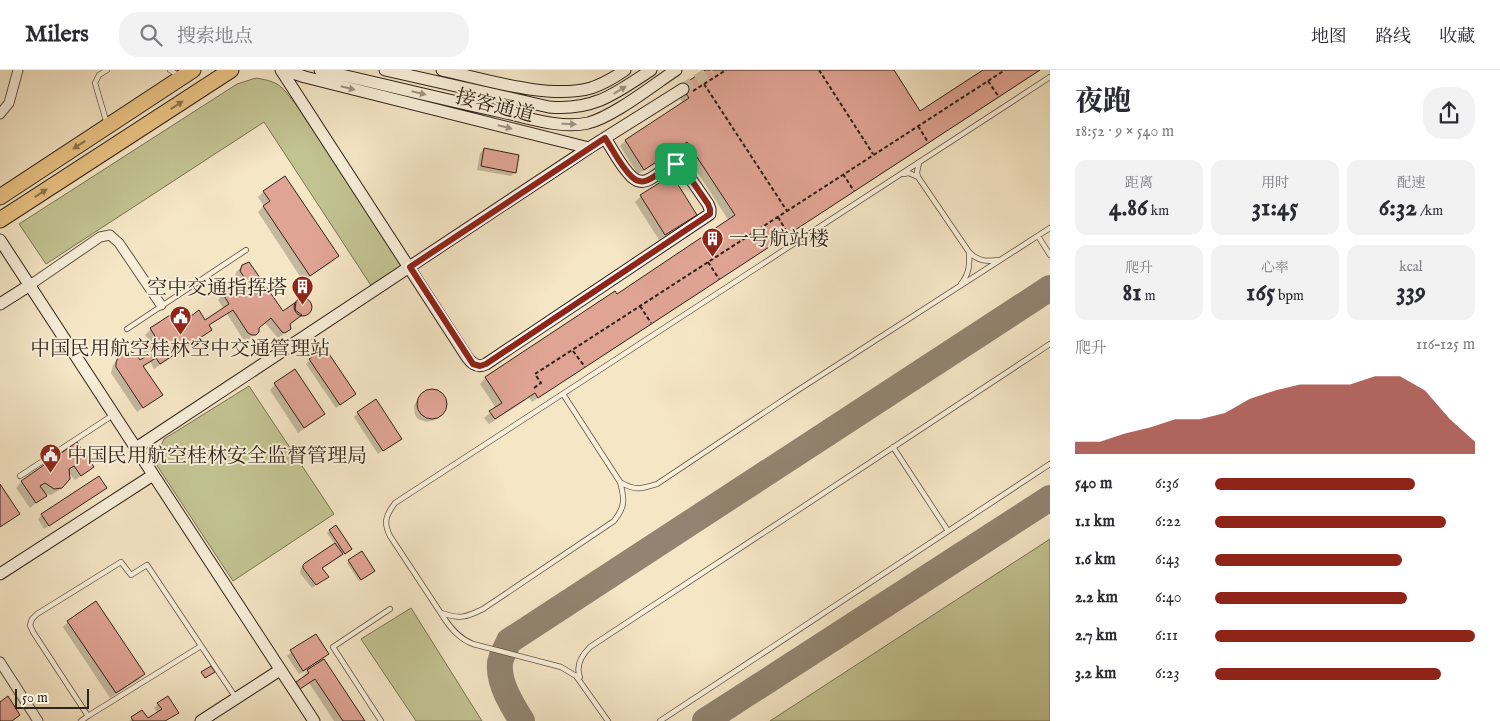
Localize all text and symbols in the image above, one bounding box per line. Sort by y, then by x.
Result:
search box [119,12,469,57]
text: Milers [25,19,89,50]
icon: search [137,21,165,49]
text: 搜索地点 [177,25,253,49]
text: 地图 [1311,26,1347,49]
text: 路线 [1375,26,1411,49]
text: 收藏 [1439,26,1475,49]
one-way arrow [340,84,355,92]
street label: 接客通道 [453,85,536,128]
one-way arrow [613,85,626,95]
text: 夜跑 [1075,85,1131,120]
button: share [1423,87,1475,139]
one-way arrow [411,89,426,97]
one-way arrow [171,100,184,109]
one-way arrow [561,120,577,128]
text: 18:52 · 9 × 540 m [1075,122,1174,142]
one-way arrow [498,124,513,132]
one-way arrow [73,140,86,150]
pin [655,143,697,185]
icon: arrive [662,150,690,178]
text: 距离 [1125,174,1153,192]
text: 用时 [1261,174,1289,192]
text: 配速 [1397,174,1425,192]
one-way arrow [34,188,48,198]
text: 4.86 [1109,192,1148,224]
text: 31:45 [1252,192,1298,224]
text: 6:32 [1379,192,1417,224]
text: km [1148,202,1169,220]
text: /km [1417,202,1443,220]
building icon: 一号航站楼 [701,226,725,257]
place label: 一号航站楼 [729,227,829,252]
text: kcal [1399,258,1423,276]
text: 爬升 [1125,259,1153,277]
text: 心率 [1261,259,1289,277]
building icon: 空中交通指挥塔 [291,275,315,306]
place label: 空中交通指挥塔 [147,276,287,301]
text: 339 [1396,276,1426,308]
text: 81 [1123,277,1142,309]
text: 165 [1246,277,1275,309]
text: m [1142,287,1156,305]
text: bpm [1275,287,1304,305]
public building icon: 中国民用航空桂林空中交通管理站 [168,304,192,335]
text: 116–125 m [1416,335,1475,355]
place label: 中国民用航空桂林空中交通管理站 [30,337,330,362]
text: 爬升 [1075,339,1107,359]
public building icon: 中国民用航空桂林安全监督管理局 [39,443,63,474]
place label: 中国民用航空桂林安全监督管理局 [67,444,367,469]
text: 540 m [1075,474,1112,494]
text: 6:36 [1155,474,1179,494]
text: 1.1 km [1075,512,1115,532]
text: 6:22 [1155,512,1181,532]
text: 1.6 km [1075,550,1116,570]
text: 6:43 [1155,550,1180,570]
text: 2.2 km [1075,588,1118,608]
text: 6:40 [1155,588,1182,608]
text: 2.7 km [1075,626,1117,646]
text: 6:11 [1155,626,1178,646]
text: 3.2 km [1075,664,1116,684]
text: 6:23 [1155,664,1179,684]
scale bar [15,686,89,709]
text: 50 m [22,689,48,707]

